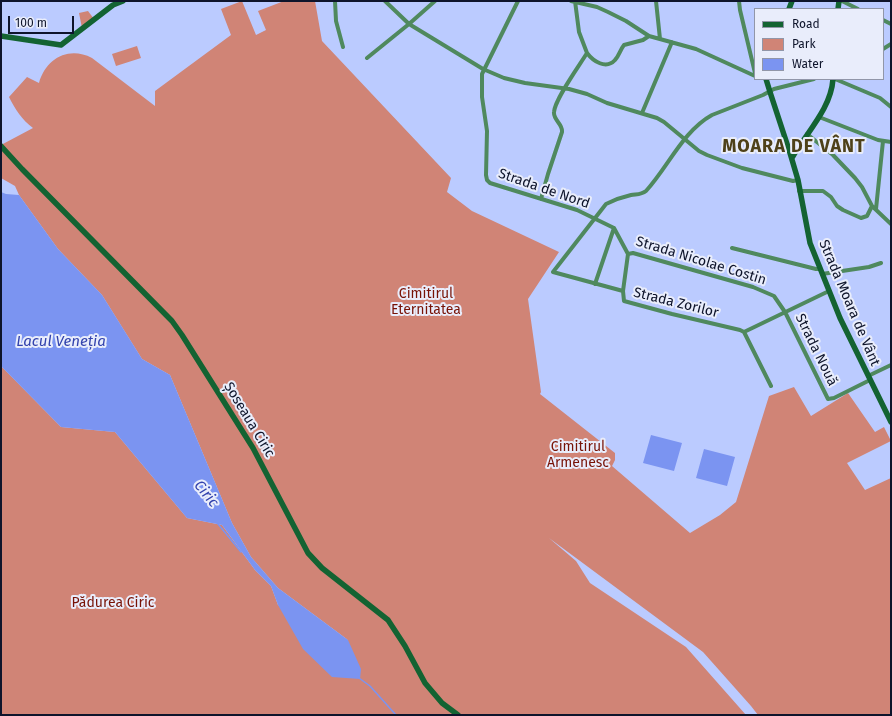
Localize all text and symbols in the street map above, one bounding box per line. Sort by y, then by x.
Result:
scale bar [10,8,76,34]
legend [754,8,884,80]
text: 100 m [15,16,47,30]
text: Road [792,17,820,31]
text: Park [792,37,816,51]
text: Water [792,57,823,71]
district label: MOARA DE VÂNT [722,136,866,158]
street label: Strada de Nord [496,165,592,213]
street label: Strada Nicolae Costin [634,233,768,289]
street label: Strada Moara de Vânt [815,237,883,369]
street label: Strada Zorilor [632,284,720,322]
park label: Cimitirul Eternitatea [391,286,461,318]
street label: Strada Nouă [791,311,841,389]
water label: Lacul Veneția [16,333,106,351]
street label: Șoseaua Ciric [220,379,278,461]
park label: Cimitirul Armenesc [547,439,609,472]
water label: Ciric [190,477,222,511]
park label: Pădurea Ciric [71,595,155,611]

